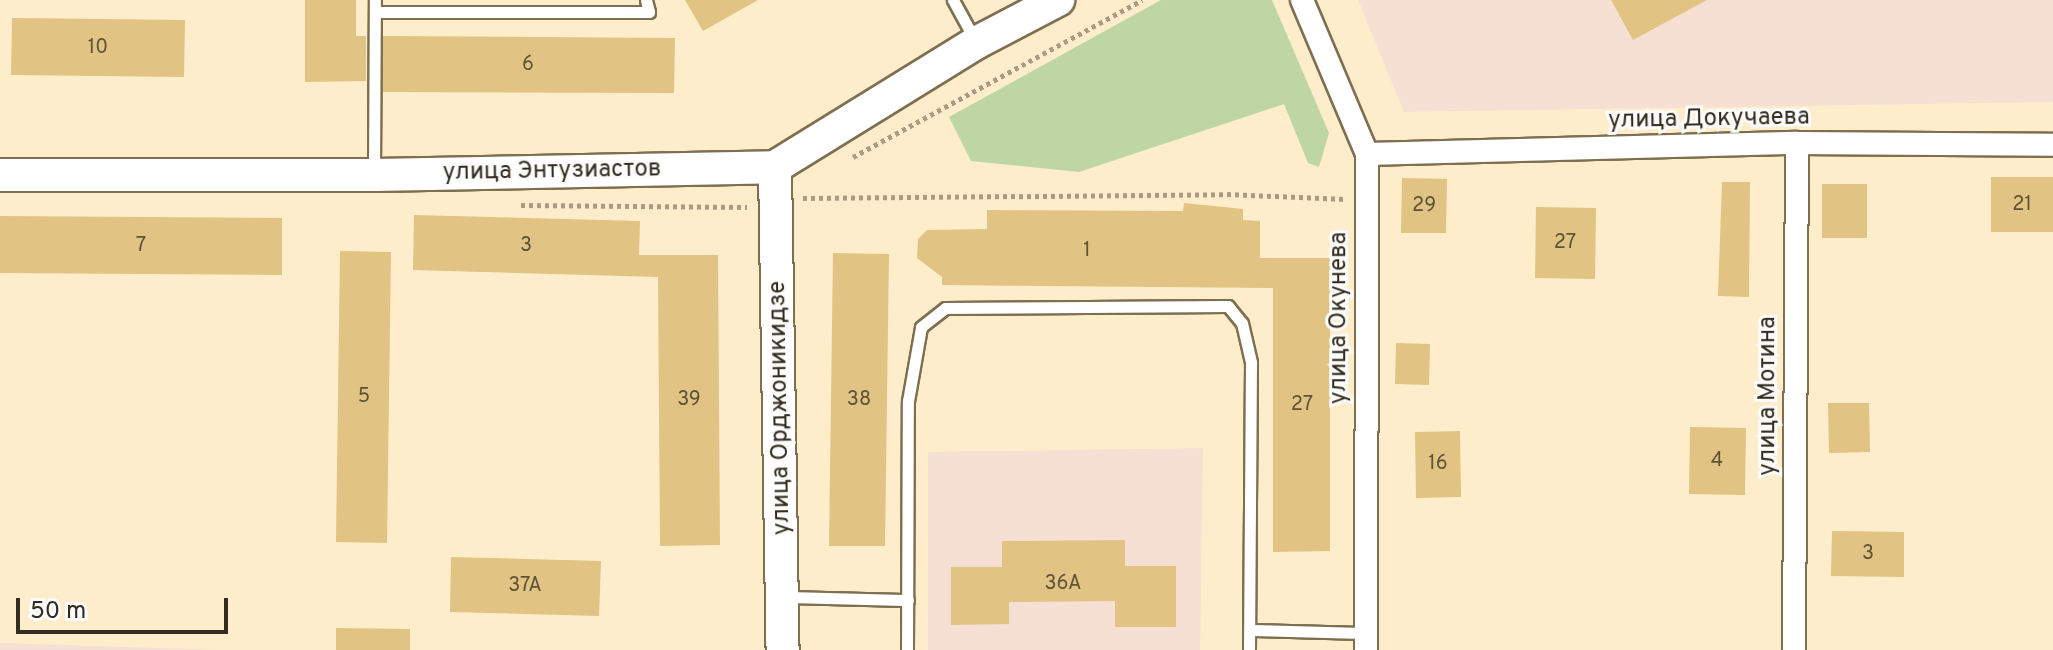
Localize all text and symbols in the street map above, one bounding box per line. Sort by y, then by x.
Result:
house number: 10 [88,36,108,60]
house number: 6 [522,53,534,77]
street label: улица Докучаева [1608,104,1810,136]
street label: улица Энтузиастов [442,156,662,188]
house number: 21 [2012,193,2032,217]
house number: 29 [1412,194,1436,218]
house number: 27 [1554,231,1576,255]
street label: улица Окунева [1326,232,1354,404]
house number: 7 [136,234,146,258]
house number: 3 [520,234,532,258]
house number: 1 [1083,239,1091,263]
street label: улица Орджоникидзе [764,281,798,535]
street label: улица Мотина [1755,316,1783,476]
house number: 5 [358,385,370,409]
house number: 39 [677,388,701,412]
house number: 38 [847,388,871,412]
house number: 27 [1291,393,1313,417]
house number: 4 [1711,449,1723,473]
house number: 16 [1428,452,1448,476]
house number: 3 [1862,542,1874,566]
house number: 36А [1044,572,1082,596]
house number: 37А [508,574,542,598]
scale bar [20,582,232,632]
text: 50 m [30,597,86,627]

